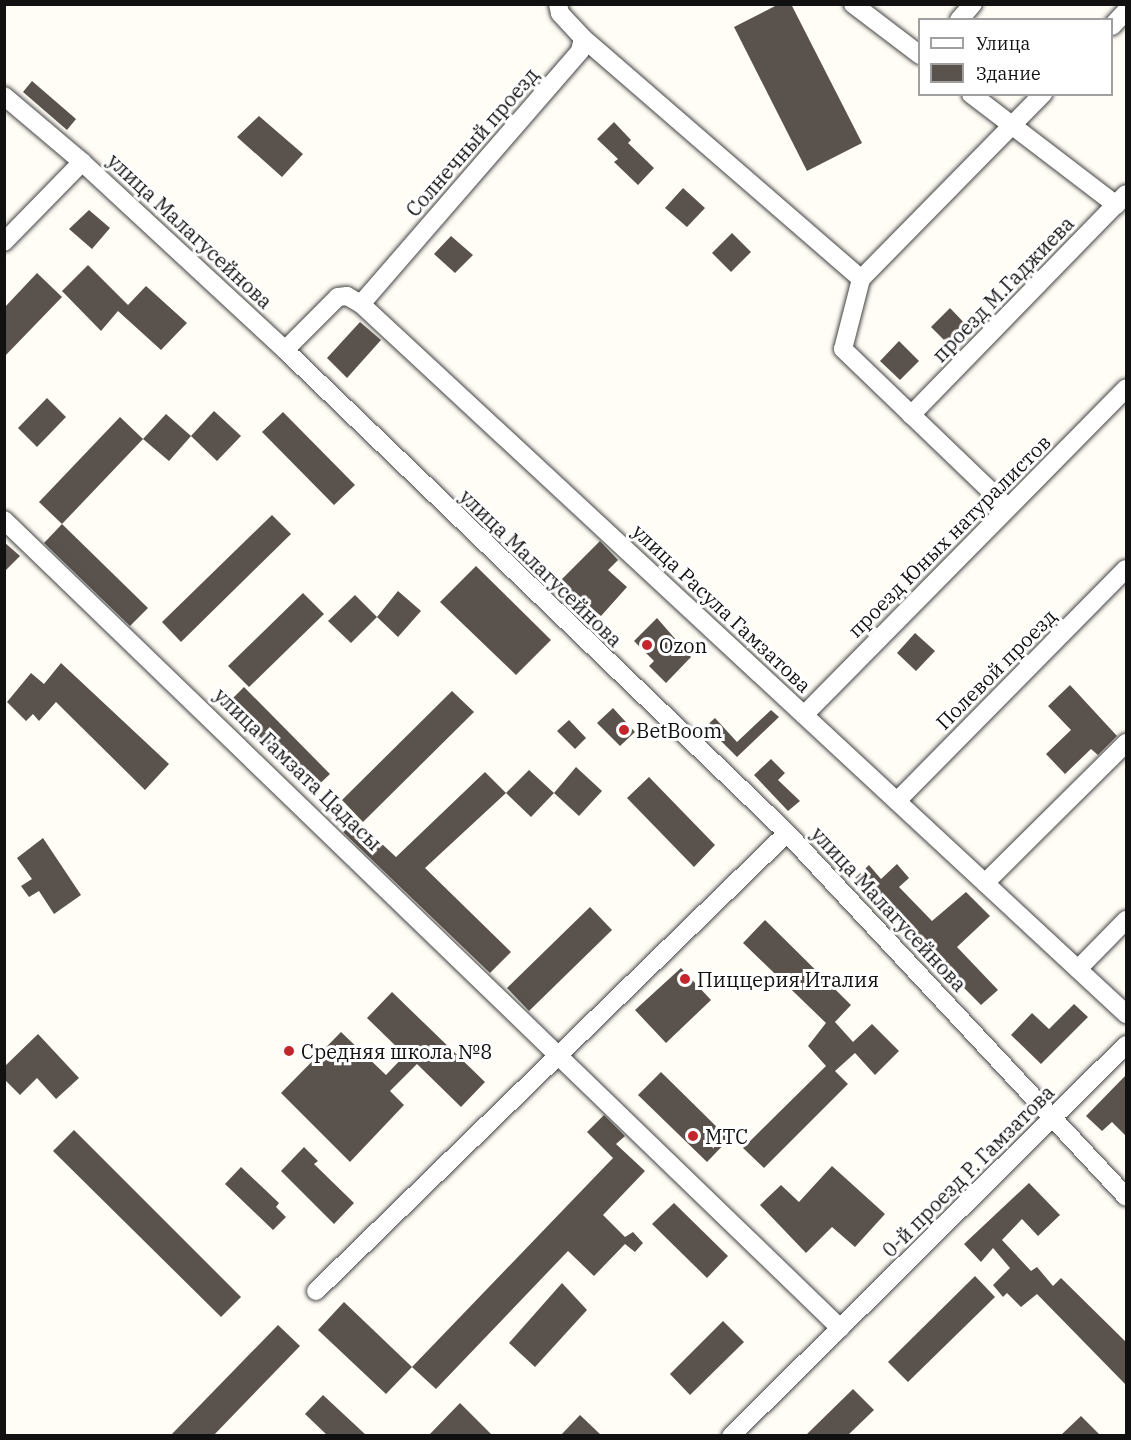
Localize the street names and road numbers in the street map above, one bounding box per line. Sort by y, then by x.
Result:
street label: Солнечный проезд [401,63,543,221]
street label: улица Малагусейнова [103,148,277,314]
street label: проезд М.Гаджиева [927,211,1079,367]
street label: проезд Юных натуралистов [843,430,1055,642]
street label: улица Малагусейнова [455,484,627,652]
street label: улица Расула Гамзатова [628,519,816,697]
street label: Полевой проезд [931,604,1061,734]
street label: улица Гамзата Цадасы [209,683,387,855]
street label: улица Малагусейнова [806,822,972,996]
street label: 0-й проезд Р. Гамзатова [877,1080,1059,1262]

